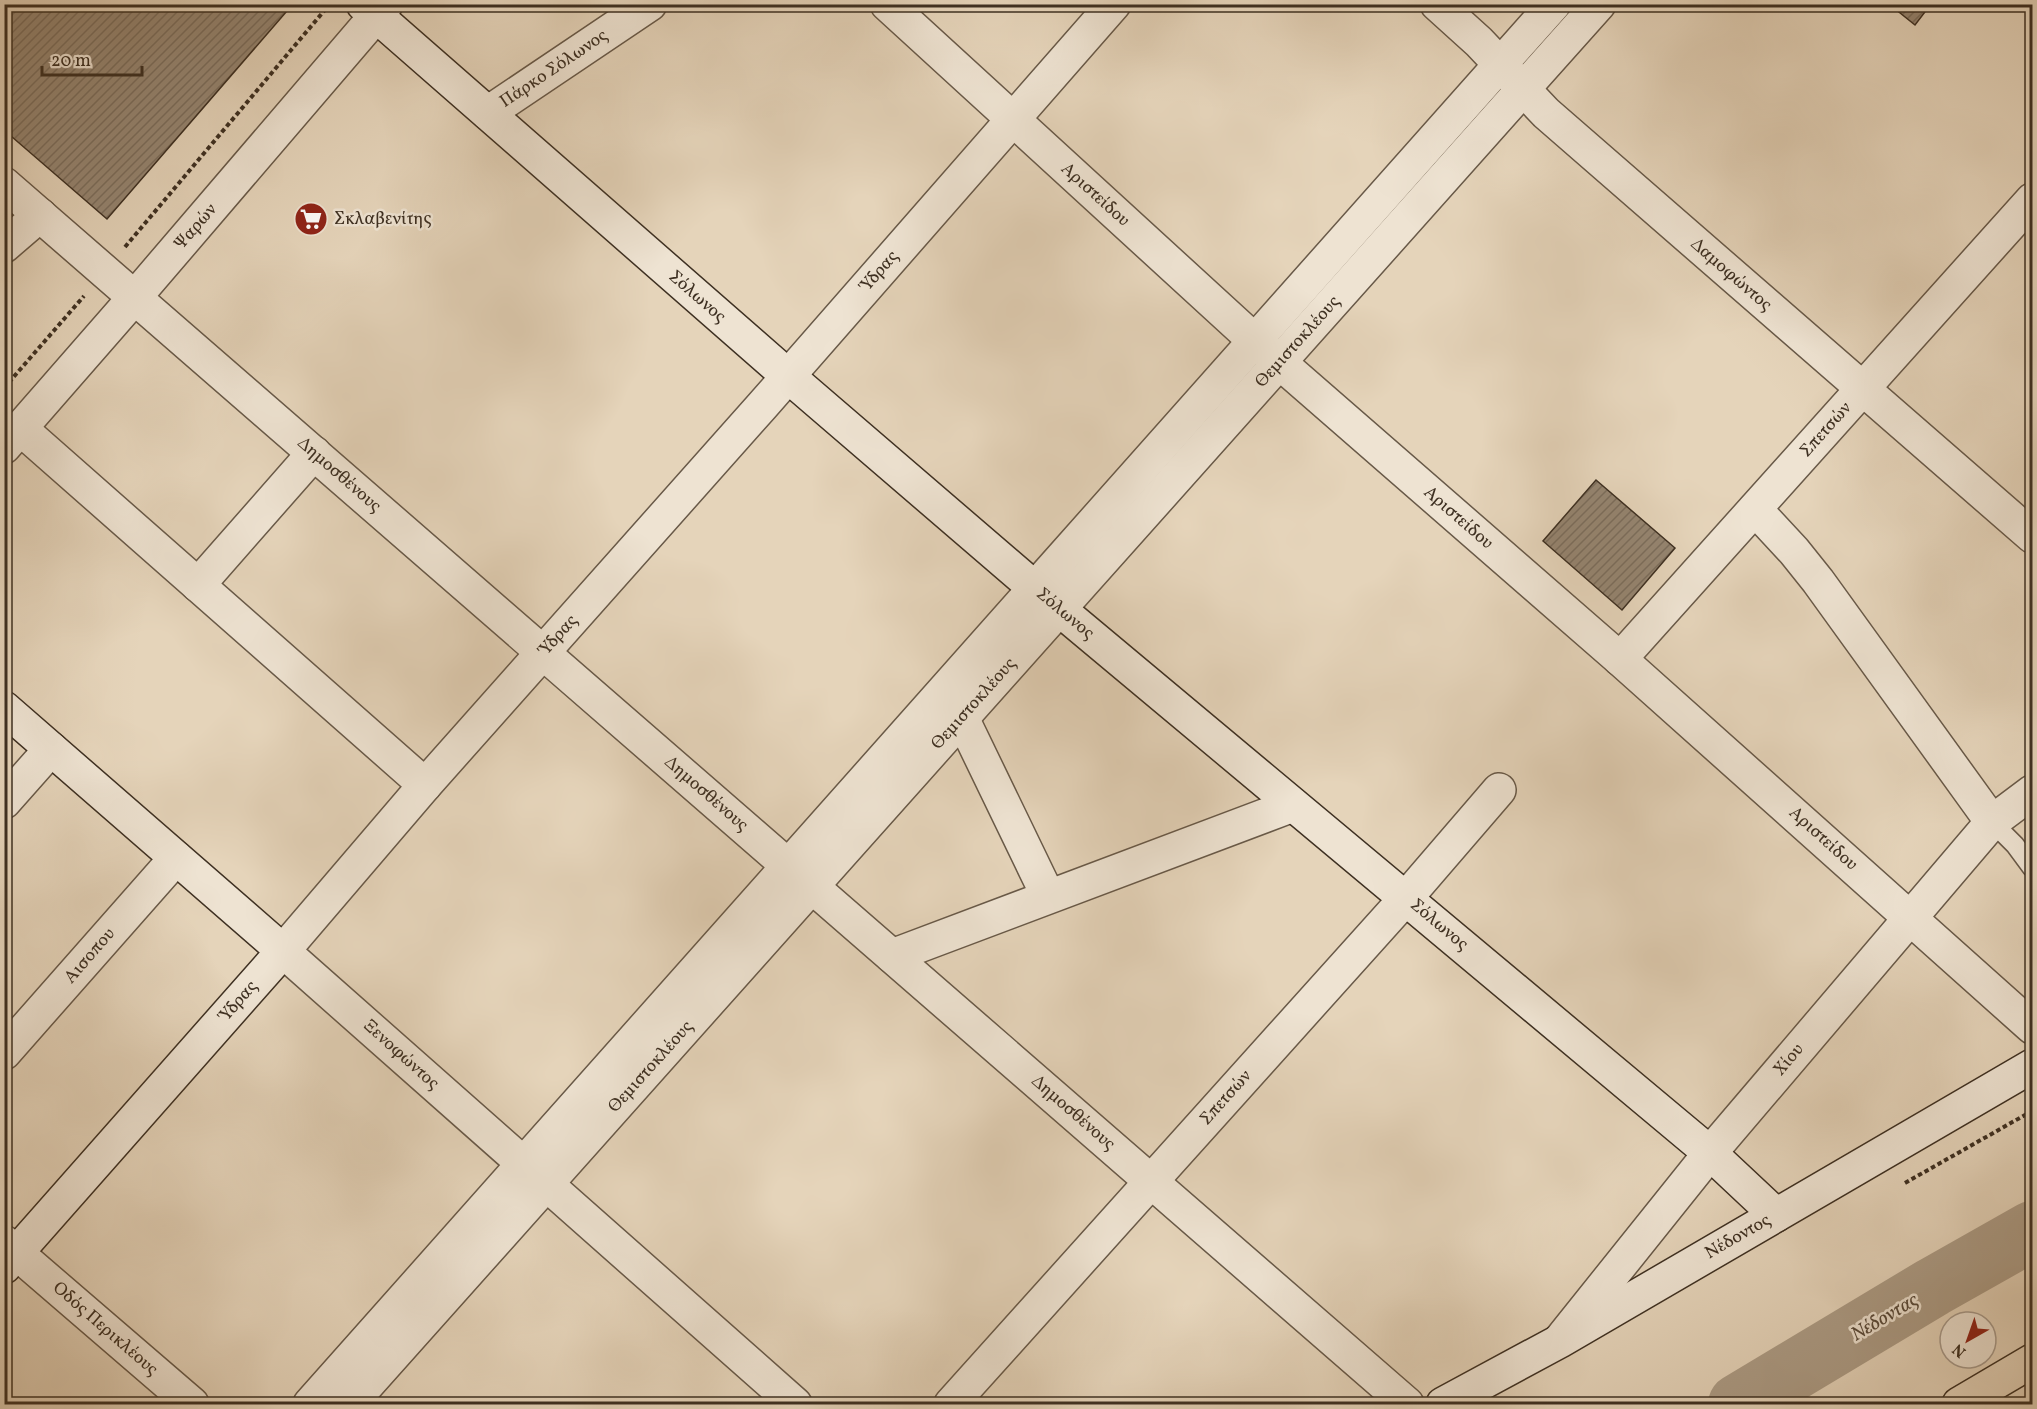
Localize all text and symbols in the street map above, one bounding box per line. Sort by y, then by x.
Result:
street label: Πάρκο Σόλωνος [495,24,613,114]
scale bar [42,39,142,77]
text: 20 m [51,49,91,74]
street label: Αριστείδου [1055,157,1135,233]
street label: Ψαρών [169,198,223,256]
supermarket icon: Σκλαβενίτης [293,201,329,237]
place label: Σκλαβενίτης [334,207,432,232]
street label: Δαμοφώντος [1685,233,1777,317]
street label: Ύδρας [854,245,905,298]
street label: Σόλωνος [663,265,731,329]
street label: Θεμιστοκλέους [1250,290,1346,394]
street label: Σπετσών [1794,397,1858,463]
street label: Δημοσθένους [291,431,387,519]
street label: Αριστείδου [1418,481,1498,555]
street label: Σόλωνος [1030,582,1100,646]
street label: Ύδρας [533,609,584,662]
street label: Θεμιστοκλέους [926,652,1022,756]
street label: Δημοσθένους [658,750,754,838]
street label: Αριστείδου [1783,801,1863,877]
street label: Σόλωνος [1404,893,1474,957]
street label: Αισοπου [59,923,121,989]
street label: Ύδρας [213,975,264,1028]
street label: Ξενοφώντος [357,1014,445,1096]
street label: Θεμιστοκλέους [603,1015,699,1119]
street label: Χίου [1768,1038,1810,1082]
street label: Σπετσών [1194,1065,1258,1131]
street label: Δημοσθένους [1025,1069,1121,1157]
street label: Νέδοντος [1701,1208,1775,1266]
street label: Οδός Περικλέους [47,1276,163,1382]
water label: Νέδoντας [1846,1287,1924,1349]
north arrow [1938,1310,1998,1370]
text: N [1948,1338,1971,1362]

